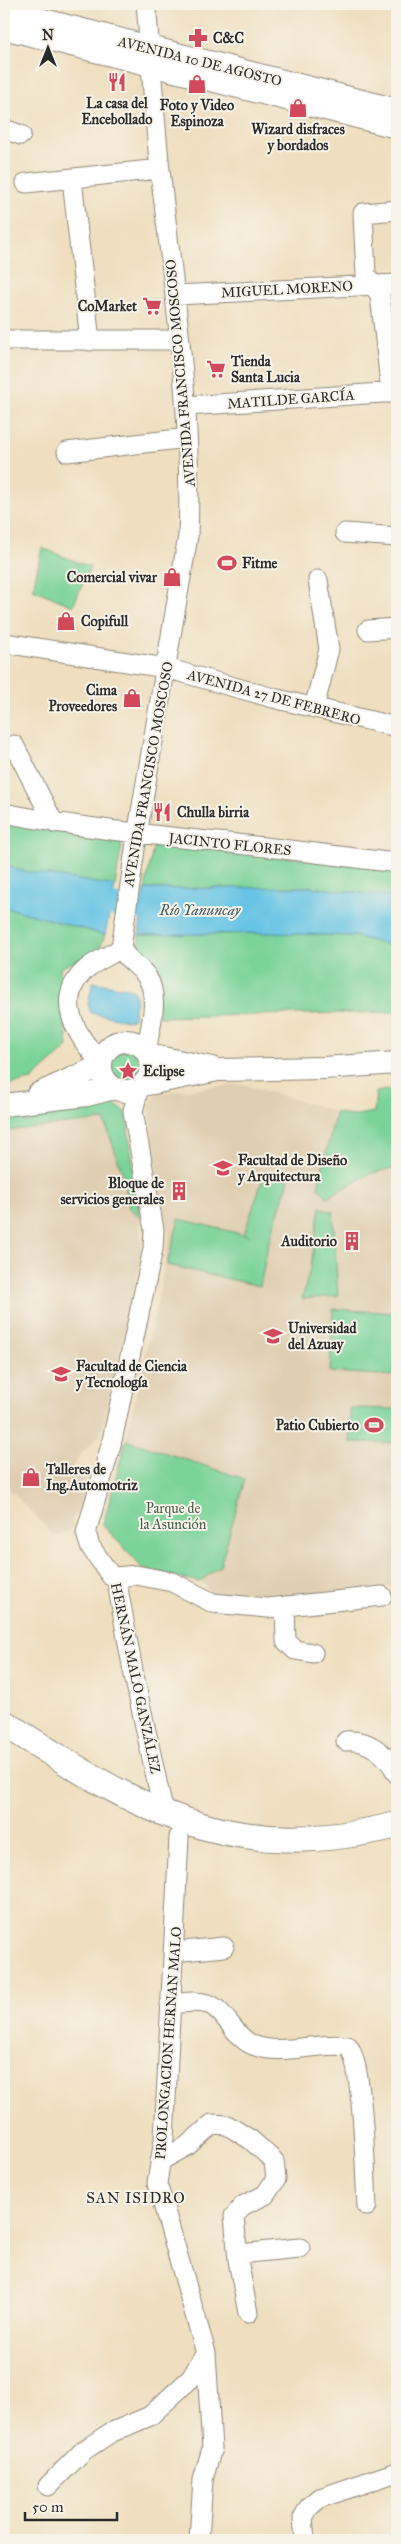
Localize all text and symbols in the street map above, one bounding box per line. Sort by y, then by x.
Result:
north arrow [22,22,72,72]
text: N [42,27,54,44]
pharmacy icon: C&C [187,27,209,49]
place label: C&C [213,30,244,47]
street label: AVENIDA 10 DE AGOSTO [115,33,283,90]
restaurant icon: La casa del Encebollado [106,71,128,93]
shop icon: Foto y Video Espinoza [186,73,208,95]
place label: La casa del Encebollado [82,95,152,128]
place label: Foto y Video Espinoza [160,97,234,131]
shop icon: Wizard disfraces y bordados [287,97,309,119]
place label: Wizard disfraces y bordados [251,121,345,155]
street label: AVENIDA FRANCISCO MOSCOSO [162,259,199,488]
street label: MIGUEL MORENO [221,278,353,301]
supermarket icon: CoMarket [141,295,163,317]
place label: CoMarket [78,298,137,315]
place label: Tienda Santa Lucia [230,353,301,386]
supermarket icon: Tienda Santa Lucia [205,358,227,380]
street label: MATILDE GARCÍA [227,385,356,412]
sports icon: Fitme [216,552,238,574]
place label: Fitme [242,555,278,572]
shop icon: Comercial vivar [161,566,183,588]
place label: Comercial vivar [67,569,158,586]
shop icon: Copifull [55,610,77,632]
place label: Copifull [81,613,130,631]
street label: AVENIDA FRANCISCO MOSCOSO [120,660,177,889]
street label: AVENIDA 27 DE FEBRERO [184,666,362,729]
place label: Cima Proveedores [48,682,118,715]
shop icon: Cima Proveedores [121,687,143,709]
restaurant icon: Chulla birria [151,801,173,823]
place label: Chulla birria [177,804,250,821]
street label: JACINTO FLORES [166,829,292,860]
water label: Río Yanuncay [159,901,242,919]
place icon: Eclipse [117,1060,139,1082]
place label: Eclipse [143,1063,185,1081]
place label: Facultad de Diseño y Arquitectura [237,1152,347,1186]
school or university icon: Facultad de Diseño y Arquitectura [212,1157,234,1179]
place label: Bloque de servicios generales [61,1175,164,1209]
building icon: Bloque de servicios generales [168,1180,190,1202]
building icon: Auditorio [341,1230,363,1252]
place label: Auditorio [280,1233,337,1250]
place label: Universidad del Azuay [288,1320,357,1354]
school or university icon: Universidad del Azuay [262,1325,284,1347]
place label: Facultad de Ciencia y Tecnología [75,1358,188,1392]
school or university icon: Facultad de Ciencia y Tecnología [50,1363,72,1385]
sports icon: Patio Cubierto [363,1414,385,1436]
place label: Patio Cubierto [276,1417,359,1434]
place label: Talleres de Ing.Automotriz [45,1461,138,1495]
shop icon: Talleres de Ing.Automotriz [20,1466,42,1488]
park label: Parque de la Asunción [140,1500,207,1533]
street label: HERNÁN MALO GANZÁLEZ [107,1581,166,1775]
street label: PROLONGACION HERNAN MALO [152,1926,185,2160]
district label: SAN ISIDRO [86,2189,186,2207]
scale bar [25,2489,118,2521]
text: 50 m [32,2498,64,2516]

